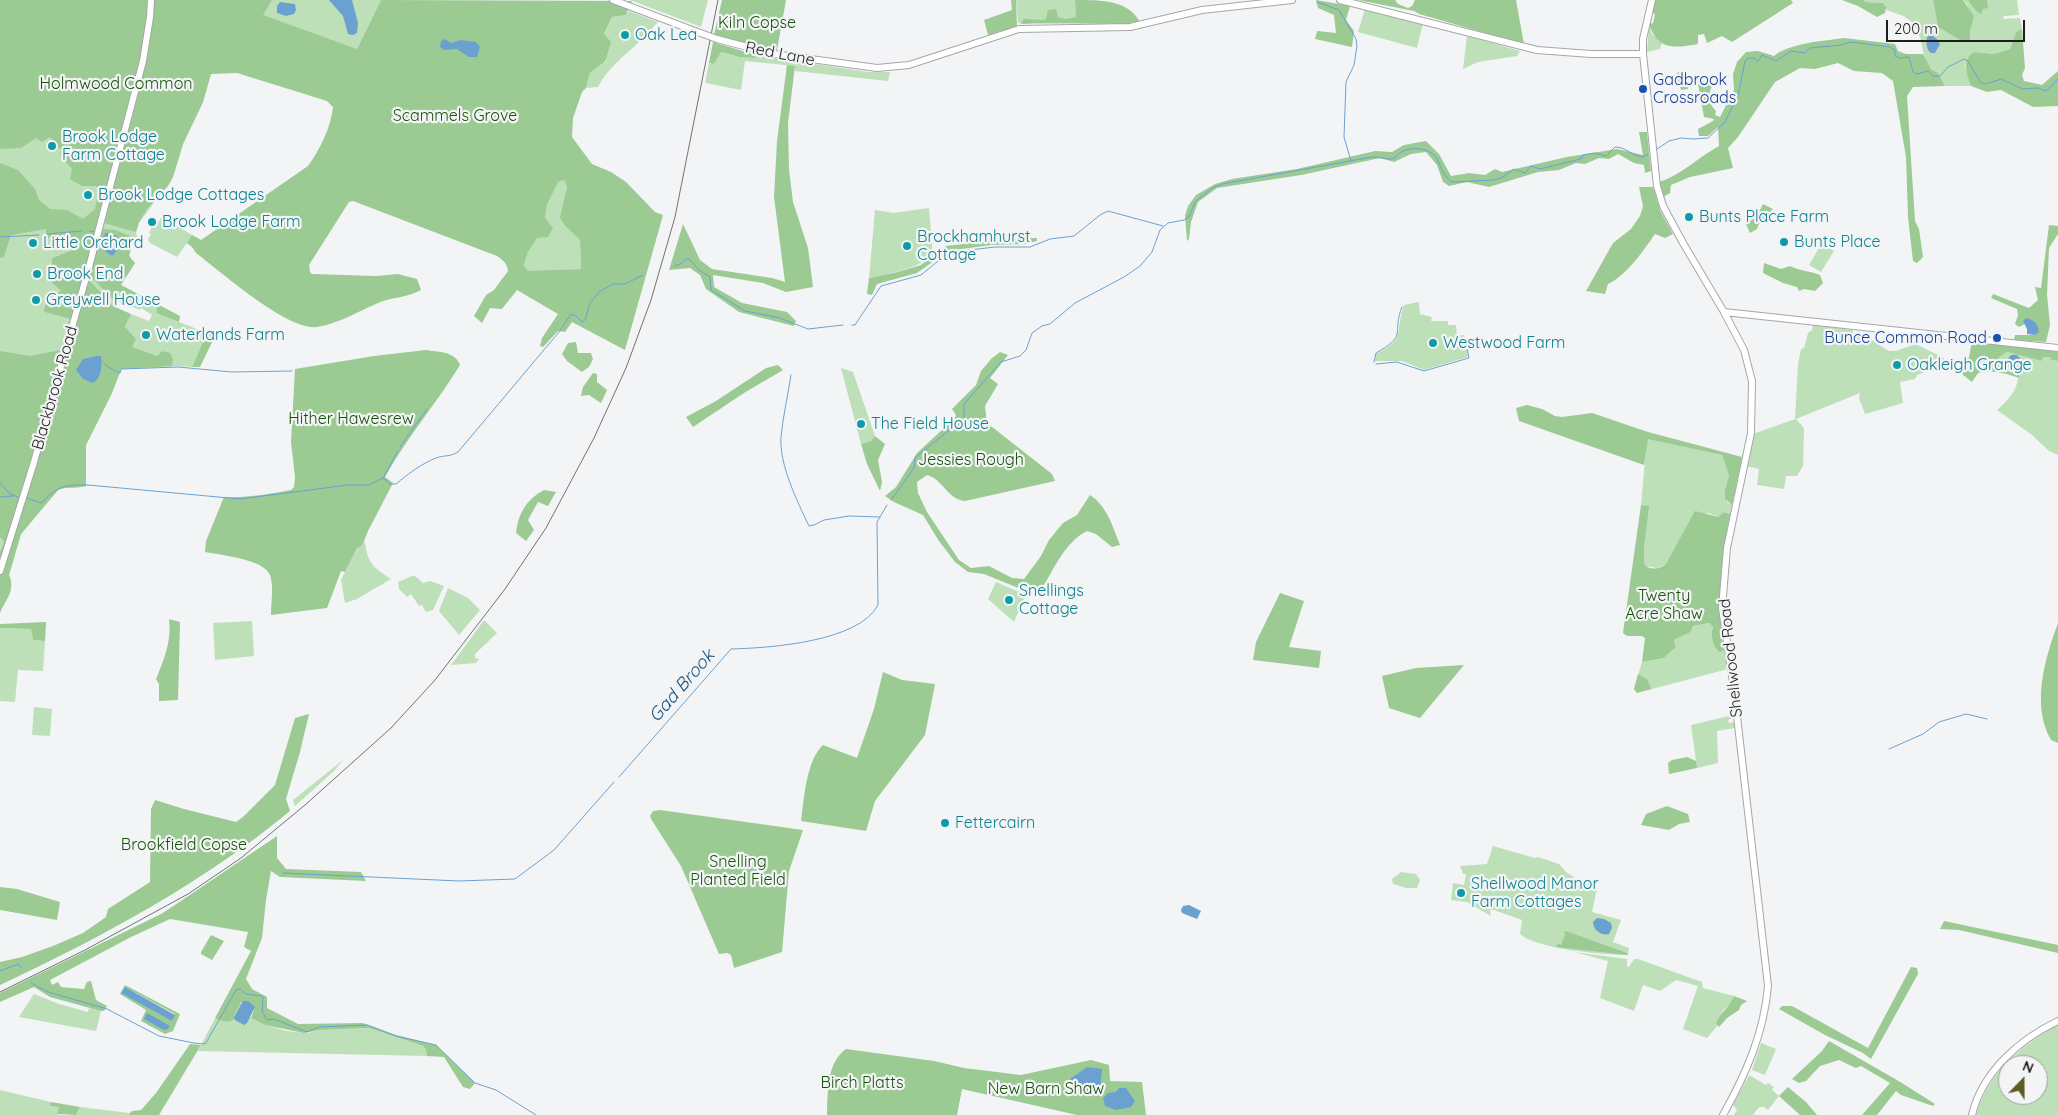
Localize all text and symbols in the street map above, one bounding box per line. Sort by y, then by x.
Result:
scale bar [1888,10,2027,42]
park label: Kiln Copse [718,13,796,33]
text: 200 m [1894,19,1938,38]
place label: Oak Lea [635,25,697,45]
marker: Oak Lea [619,29,631,41]
street label: Red Lane [744,38,816,70]
place label: Gadbrook Crossroads [1653,70,1736,108]
park label: Holmwood Common [39,74,193,94]
marker: Gadbrook Crossroads [1637,83,1649,95]
park label: Scammels Grove [393,106,517,126]
place label: Brook Lodge Farm Cottage [62,127,165,165]
marker: Brook Lodge Farm Cottage [46,140,58,152]
place label: Brook Lodge Cottages [98,185,264,205]
marker: Brook Lodge Cottages [82,189,94,201]
place label: Bunts Place Farm [1699,207,1829,227]
marker: Bunts Place Farm [1683,211,1695,223]
place label: Brook Lodge Farm [162,212,301,232]
marker: Brook Lodge Farm [146,216,158,228]
place label: Brockhamhurst Cottage [917,227,1030,265]
place label: Bunts Place [1794,232,1881,252]
place label: Little Orchard [43,233,143,253]
marker: Bunts Place [1778,236,1790,248]
marker: Little Orchard [27,237,39,249]
marker: Brockhamhurst Cottage [901,240,913,252]
place label: Brook End [47,264,124,284]
marker: Brook End [31,268,43,280]
place label: Greywell House [46,290,161,310]
marker: Greywell House [30,294,42,306]
street label: Blackbrook Road [28,324,82,452]
place label: Waterlands Farm [156,325,285,345]
place label: Bunce Common Road [1824,328,1987,348]
marker: Waterlands Farm [140,329,152,341]
marker: Bunce Common Road [1991,332,2003,344]
place label: Westwood Farm [1443,333,1565,353]
marker: Westwood Farm [1427,337,1439,349]
place label: Oakleigh Grange [1907,355,2032,375]
marker: Oakleigh Grange [1891,359,1903,371]
park label: Hither Hawesrew [288,409,414,429]
place label: The Field House [871,414,989,434]
marker: The Field House [855,418,867,430]
park label: Jessies Rough [918,450,1024,470]
place label: Snellings Cottage [1019,581,1084,619]
park label: Twenty Acre Shaw [1625,586,1703,624]
marker: Snellings Cottage [1003,594,1015,606]
street label: Shellwood Road [1715,598,1747,718]
water label: Gad Brook [645,645,719,727]
place label: Fettercairn [955,813,1035,833]
marker: Fettercairn [939,817,951,829]
park label: Brookfield Copse [121,835,247,855]
park label: Snelling Planted Field [690,852,786,890]
place label: Shellwood Manor Farm Cottages [1471,874,1599,912]
marker: Shellwood Manor Farm Cottages [1455,887,1467,899]
north arrow [1998,1055,2048,1105]
text: N [2020,1057,2036,1077]
park label: Birch Platts [821,1073,903,1093]
park label: New Barn Shaw [988,1079,1104,1099]

